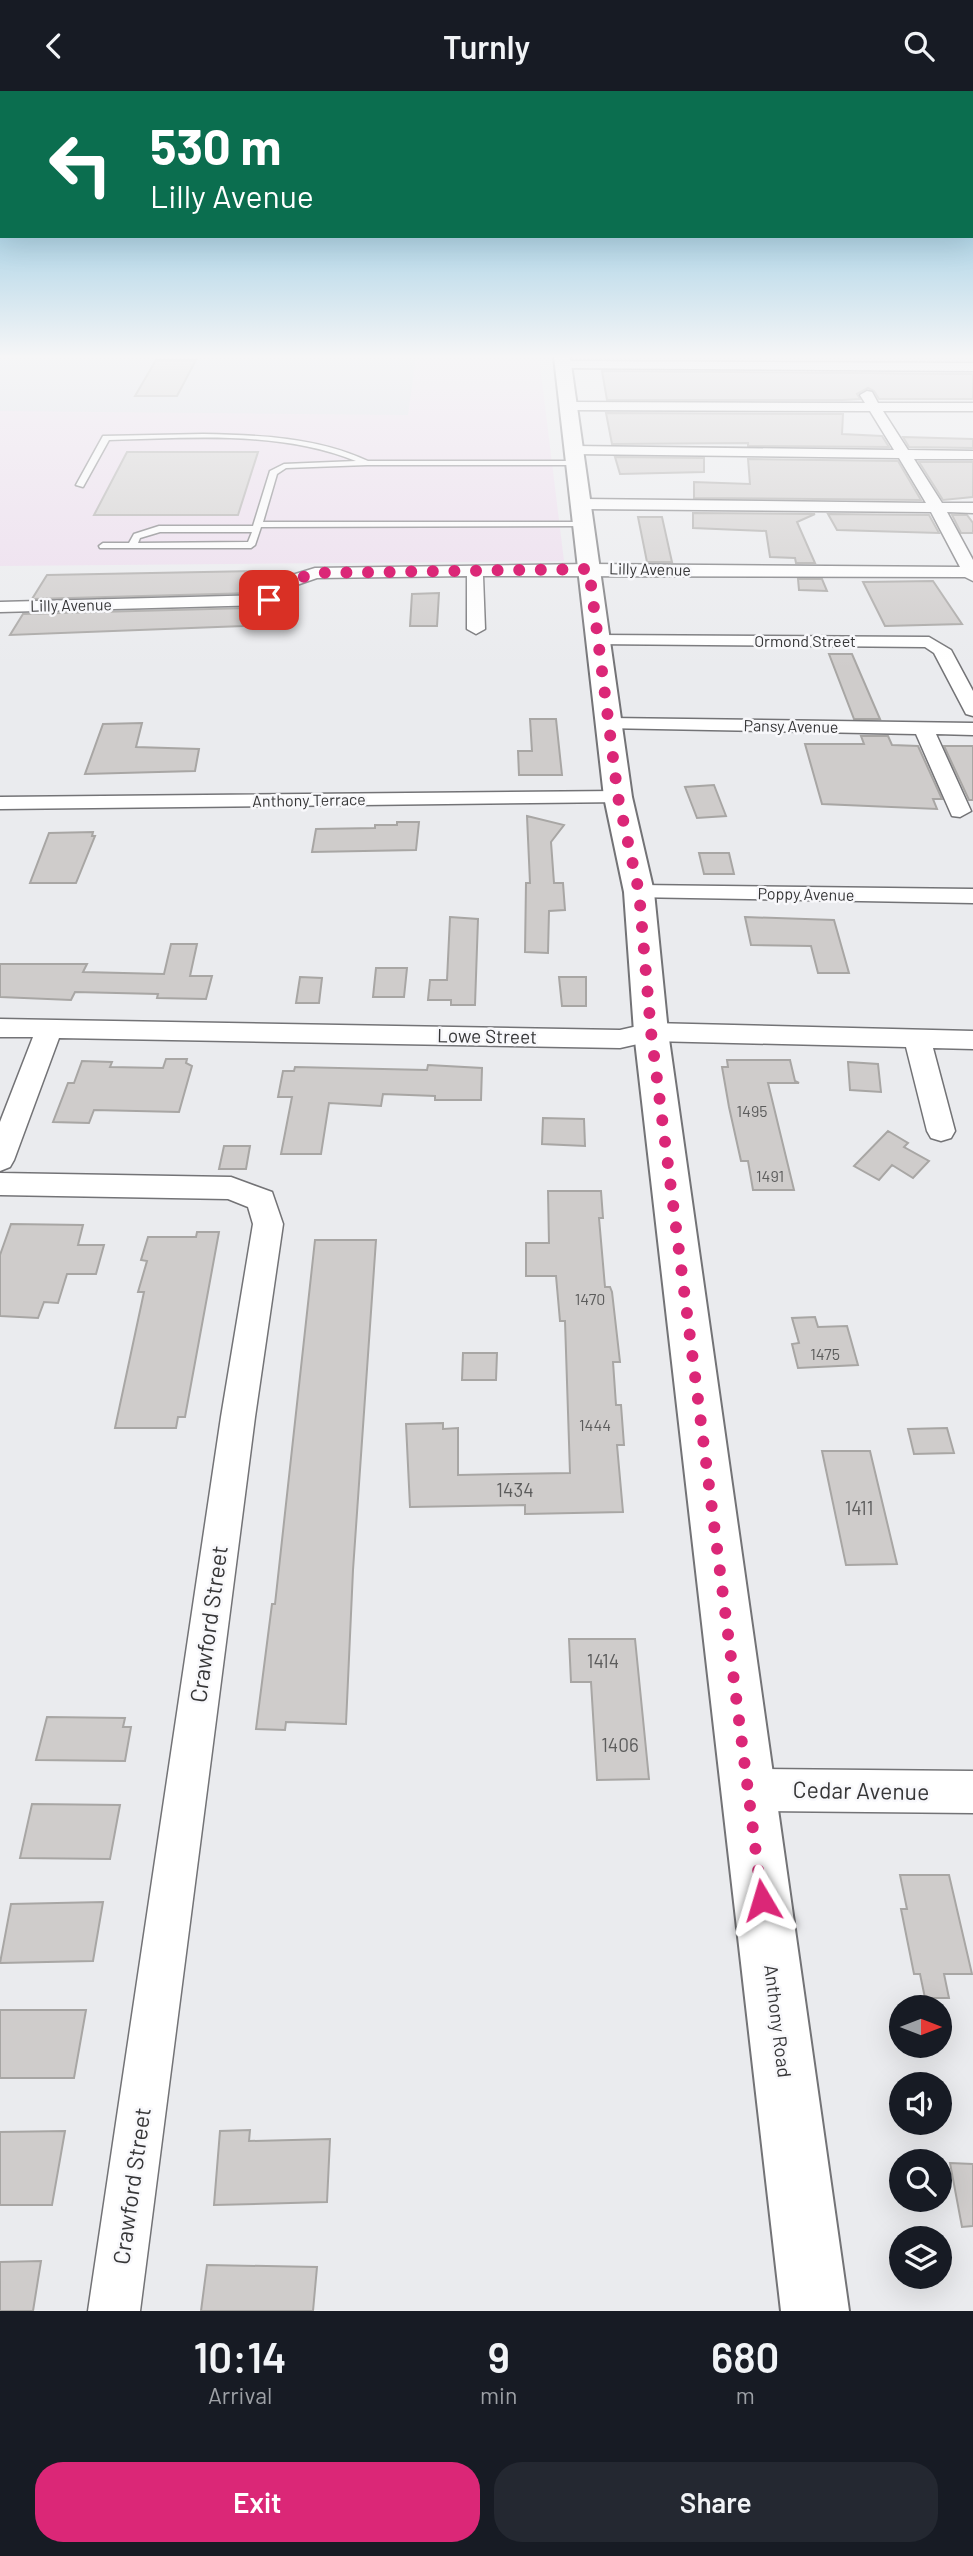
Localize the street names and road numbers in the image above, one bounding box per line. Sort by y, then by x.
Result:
street label: Lilly Avenue [609,558,691,579]
street label: Lilly Avenue [30,594,112,615]
street label: Ormond Street [754,631,856,650]
street label: Pansy Avenue [743,715,839,736]
street label: Anthony Terrace [252,789,366,810]
street label: Poppy Avenue [757,883,855,904]
street label: Lowe Street [437,1023,537,1048]
street label: Crawford Street [183,1544,233,1704]
street label: Cedar Avenue [792,1775,930,1805]
street label: Anthony Road [760,1963,797,2079]
street label: Crawford Street [106,2106,156,2266]

